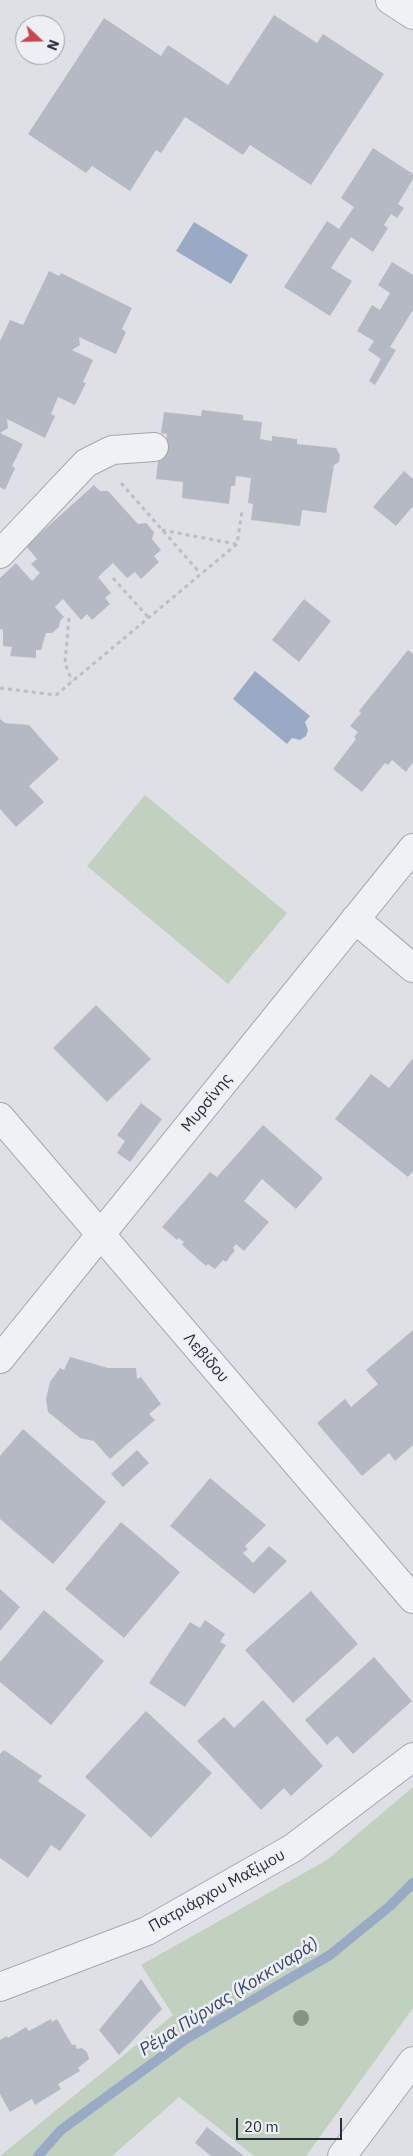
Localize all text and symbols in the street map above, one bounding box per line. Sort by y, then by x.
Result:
north arrow [15,15,65,65]
text: N [43,37,63,53]
street label: Μυρσίνης [178,1070,236,1136]
street label: Λεβίδου [179,1329,233,1387]
street label: Πατριάρχου Μαξίμου [145,1845,289,1937]
water label: Ρέμα Πύρνας (Κοκκιναρά) [135,1933,323,2061]
scale bar [238,2108,344,2140]
text: 20 m [244,2117,279,2136]

